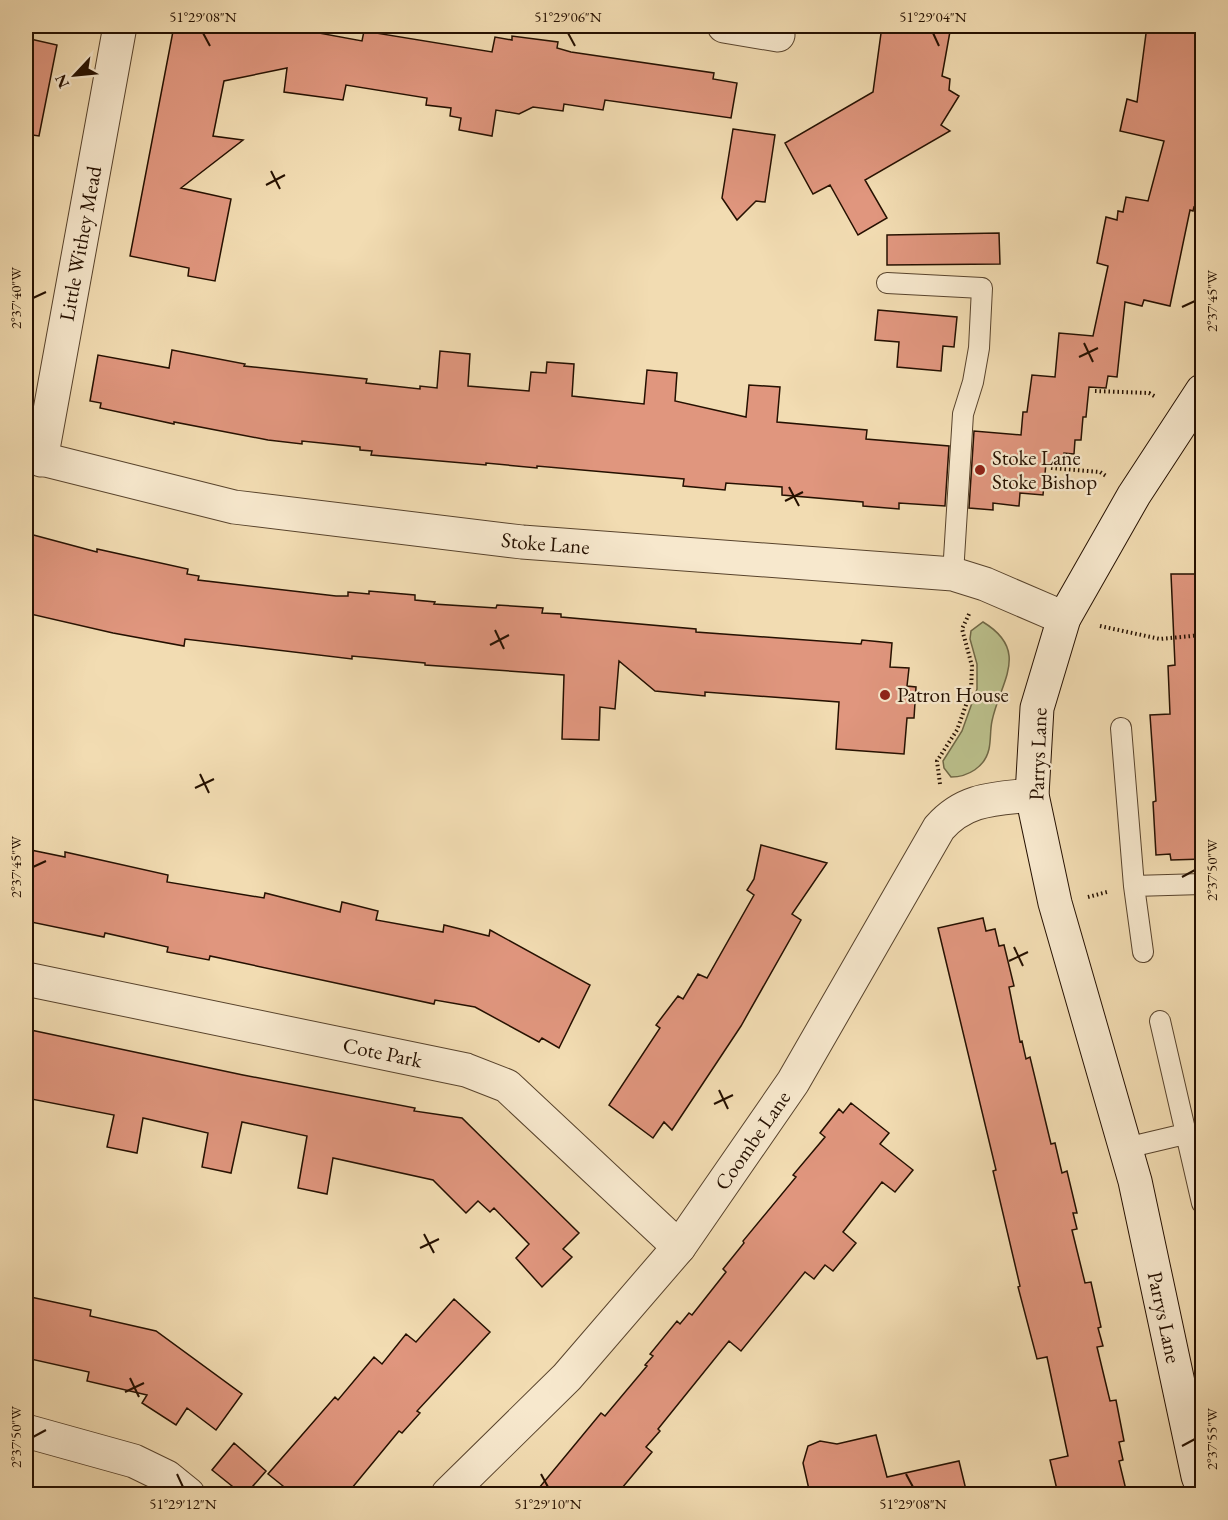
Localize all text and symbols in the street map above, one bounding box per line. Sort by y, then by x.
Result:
text: 51°29'08"N [169,7,237,26]
text: 51°29'06"N [534,7,602,26]
text: 51°29'04"N [899,7,967,26]
north arrow [45,45,105,105]
text: N [50,71,74,92]
street label: Little Withey Mead [53,164,107,323]
text: 2°37'40"W [6,267,25,329]
text: 2°37'45"W [1202,270,1221,332]
place label: Stoke Lane Stoke Bishop [992,444,1097,495]
marker: Stoke Lane Stoke Bishop [973,463,987,477]
street label: Stoke Lane [500,526,591,560]
place label: Patron House [897,681,1009,708]
marker: Patron House [878,688,892,702]
street label: Parrys Lane [1022,707,1053,801]
text: 2°37'45"W [6,836,25,898]
text: 2°37'50"W [1202,839,1221,901]
street label: Cote Park [341,1031,426,1074]
street label: Coombe Lane [708,1085,796,1195]
street label: Parrys Lane [1142,1269,1188,1366]
text: 2°37'50"W [6,1406,25,1468]
text: 2°37'55"W [1202,1408,1221,1470]
text: 51°29'12"N [149,1494,217,1513]
text: 51°29'10"N [514,1494,582,1513]
text: 51°29'08"N [879,1494,947,1513]

